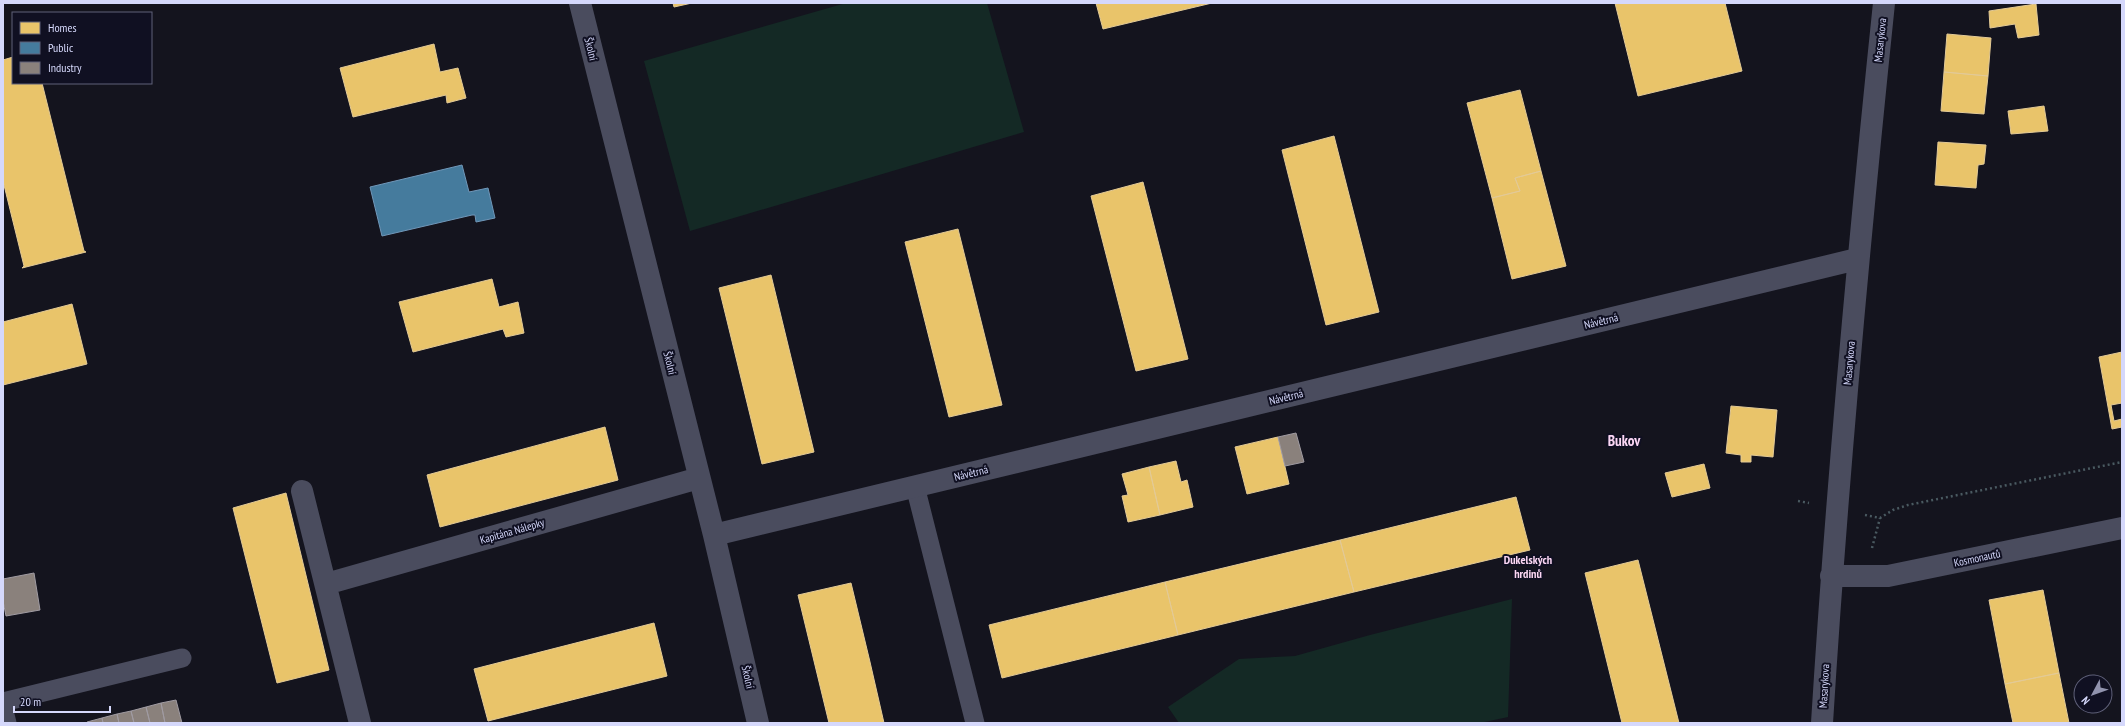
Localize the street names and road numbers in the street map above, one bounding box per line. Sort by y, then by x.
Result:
street label: Masarykova [1871,17,1889,63]
street label: Školní [581,36,601,63]
street label: Návětrná [1583,310,1619,332]
street label: Masarykova [1840,340,1858,386]
street label: Školní [660,350,680,377]
street label: Návětrná [1268,386,1304,408]
street label: Návětrná [953,462,989,484]
street label: Kapitána Nálepky [478,515,547,547]
street label: Kosmonautů [1952,546,2002,570]
street label: Školní [739,664,758,691]
street label: Masarykova [1816,664,1832,708]

